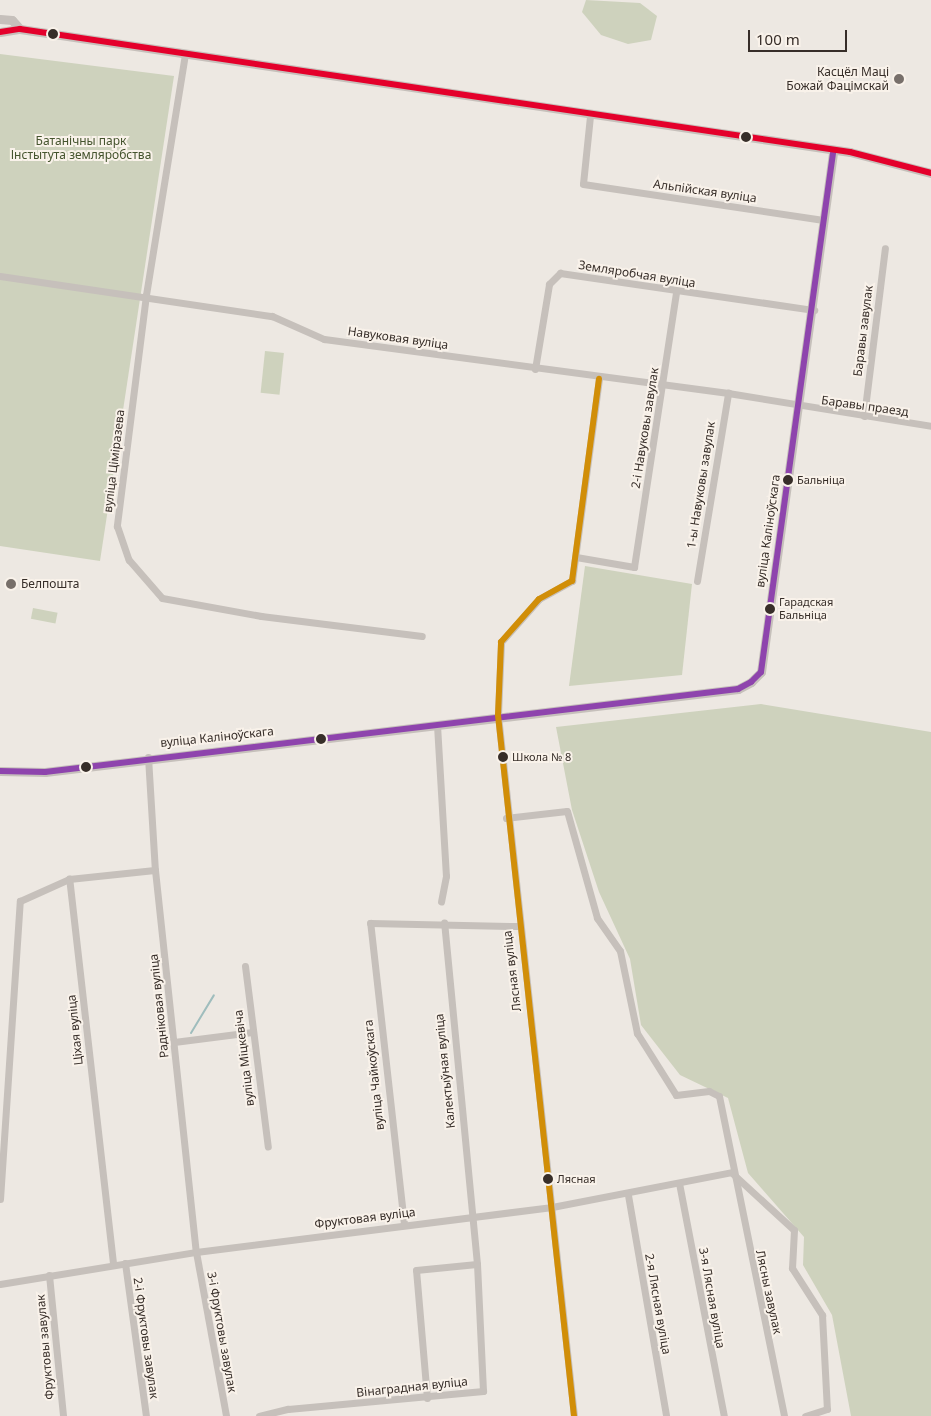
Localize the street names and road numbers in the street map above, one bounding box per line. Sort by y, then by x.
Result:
street label: Альпійская вуліца [652,177,758,205]
street label: Земляробчая вуліца [577,258,697,290]
street label: Баравы завулак [850,285,876,377]
street label: Навуковая вуліца [347,324,449,352]
street label: 2-і Навуковы завулак [628,366,662,490]
street label: Баравы праезд [820,393,910,419]
street label: вуліца Ціміразева [101,409,127,513]
street label: 1-ы Навуковы завулак [684,420,718,550]
street label: вуліца Каліноўскага [753,473,783,589]
street label: вуліца Каліноўскага [159,724,275,750]
street label: Лясная вуліца [500,930,524,1012]
street label: Радніковая вуліца [146,953,172,1059]
street label: Ціхая вуліца [64,994,86,1066]
street label: вуліца Міцкевіча [231,1009,257,1107]
street label: Калектыўная вуліца [432,1013,458,1129]
street label: вуліца Чайкоўскага [361,1019,387,1131]
street label: Фруктовая вуліца [314,1205,416,1231]
street label: 3-я Лясная вуліца [696,1246,728,1350]
street label: Лясны завулак [753,1249,785,1335]
street label: 2-я Лясная вуліца [642,1252,674,1356]
street label: 3-і Фруктовы завулак [204,1270,240,1394]
street label: 2-і Фруктовы завулак [130,1276,162,1400]
street label: Фруктовы завулак [33,1294,57,1400]
street label: Вінаградная вуліца [356,1374,468,1400]

